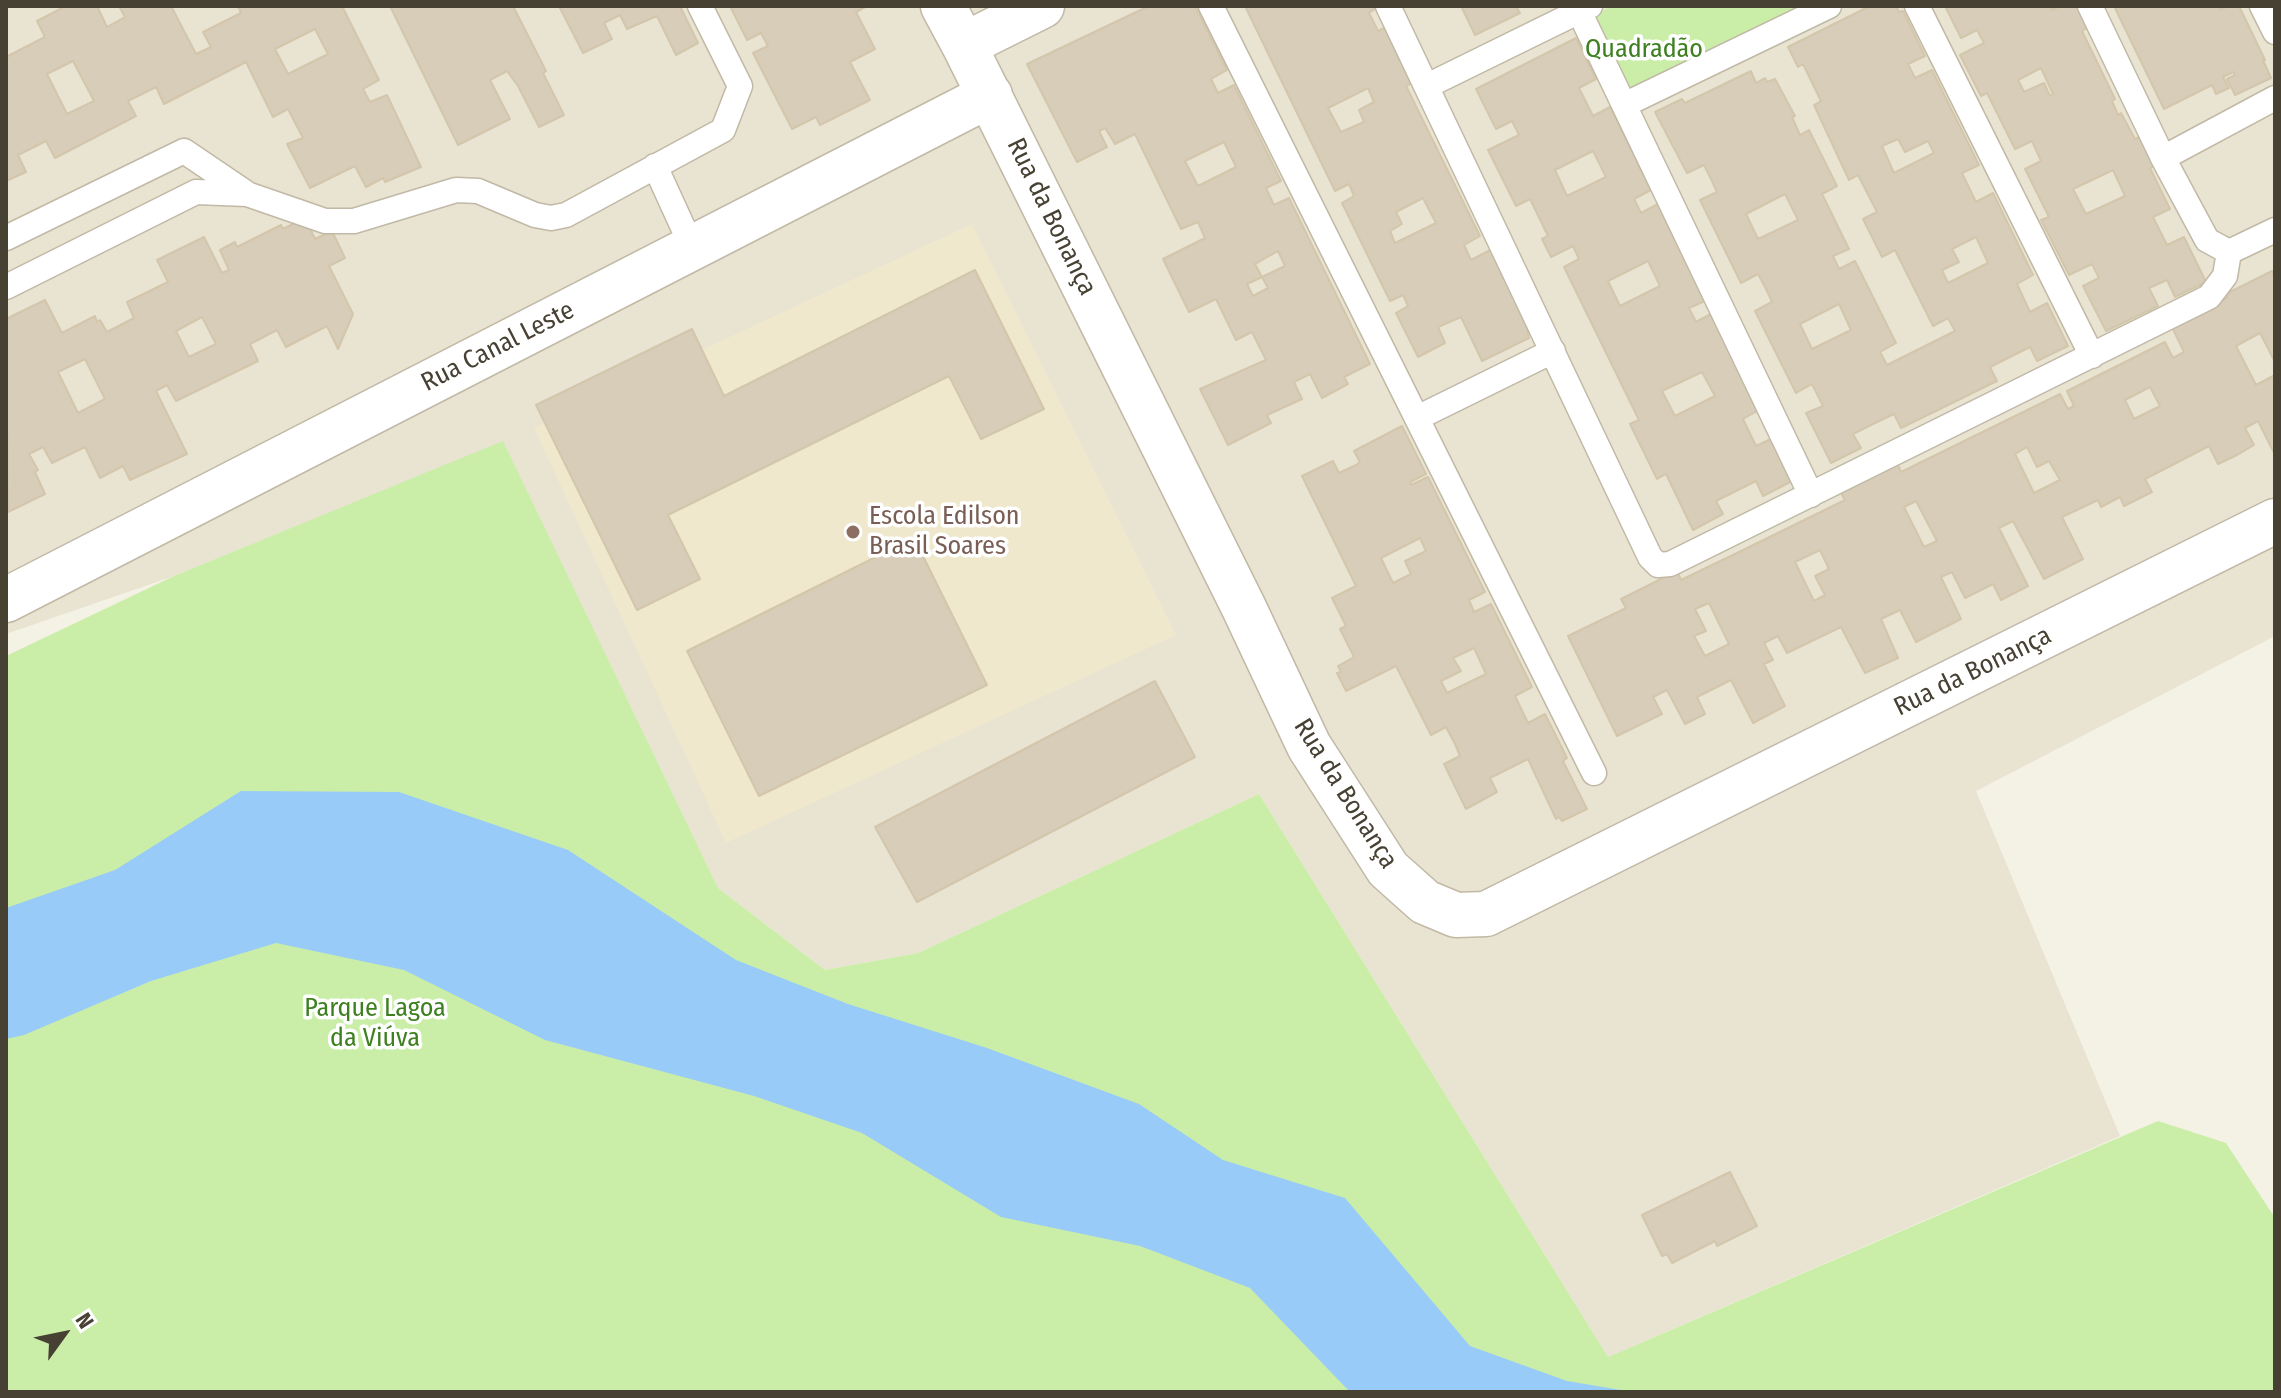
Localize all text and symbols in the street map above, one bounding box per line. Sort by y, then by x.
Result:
park label: Quadradão [1585,34,1703,66]
street label: Rua da Bonança [999,133,1103,301]
street label: Rua Canal Leste [416,295,580,399]
place label: Escola Edilson Brasil Soares [869,501,1020,562]
marker: Escola Edilson Brasil Soares [844,523,862,541]
street label: Rua da Bonança [1889,620,2057,724]
street label: Rua da Bonança [1286,713,1404,875]
park label: Parque Lagoa da Viúva [304,993,446,1054]
north arrow [24,1294,104,1374]
text: N [70,1308,99,1334]

